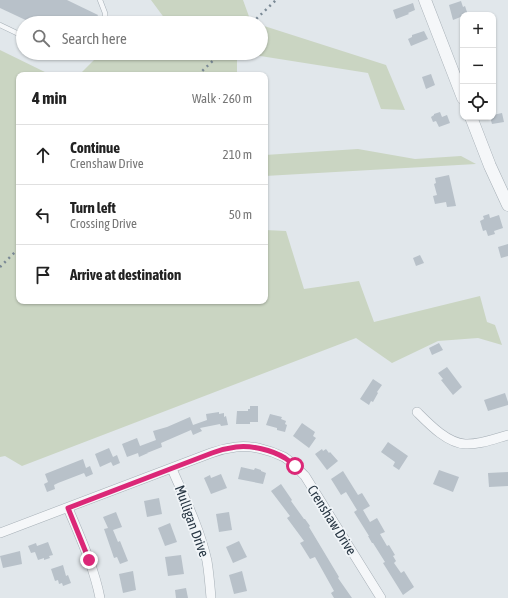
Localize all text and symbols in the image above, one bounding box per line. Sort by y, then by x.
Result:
map controls [460,12,496,120]
button: + [460,12,496,48]
search box [16,16,268,60]
icon: search [30,27,52,49]
text: Search here [62,30,127,47]
button: − [460,48,496,84]
button: locate [460,84,496,120]
text: 4 min [32,88,67,108]
text: Walk · 260 m [192,91,252,106]
text: Continue [70,139,120,156]
icon: ahead [32,144,54,166]
text: 210 m [223,147,252,162]
text: Crenshaw Drive [70,156,144,171]
text: Turn left [70,199,116,216]
icon: left [32,204,54,226]
text: 50 m [229,207,252,222]
text: Crossing Drive [70,216,137,231]
icon: arrive [32,264,54,286]
text: Arrive at destination [70,266,181,283]
route start [286,457,304,475]
street label: Crenshaw Drive [304,482,360,558]
street label: Mulligan Drive [172,483,212,559]
route end [80,551,98,569]

